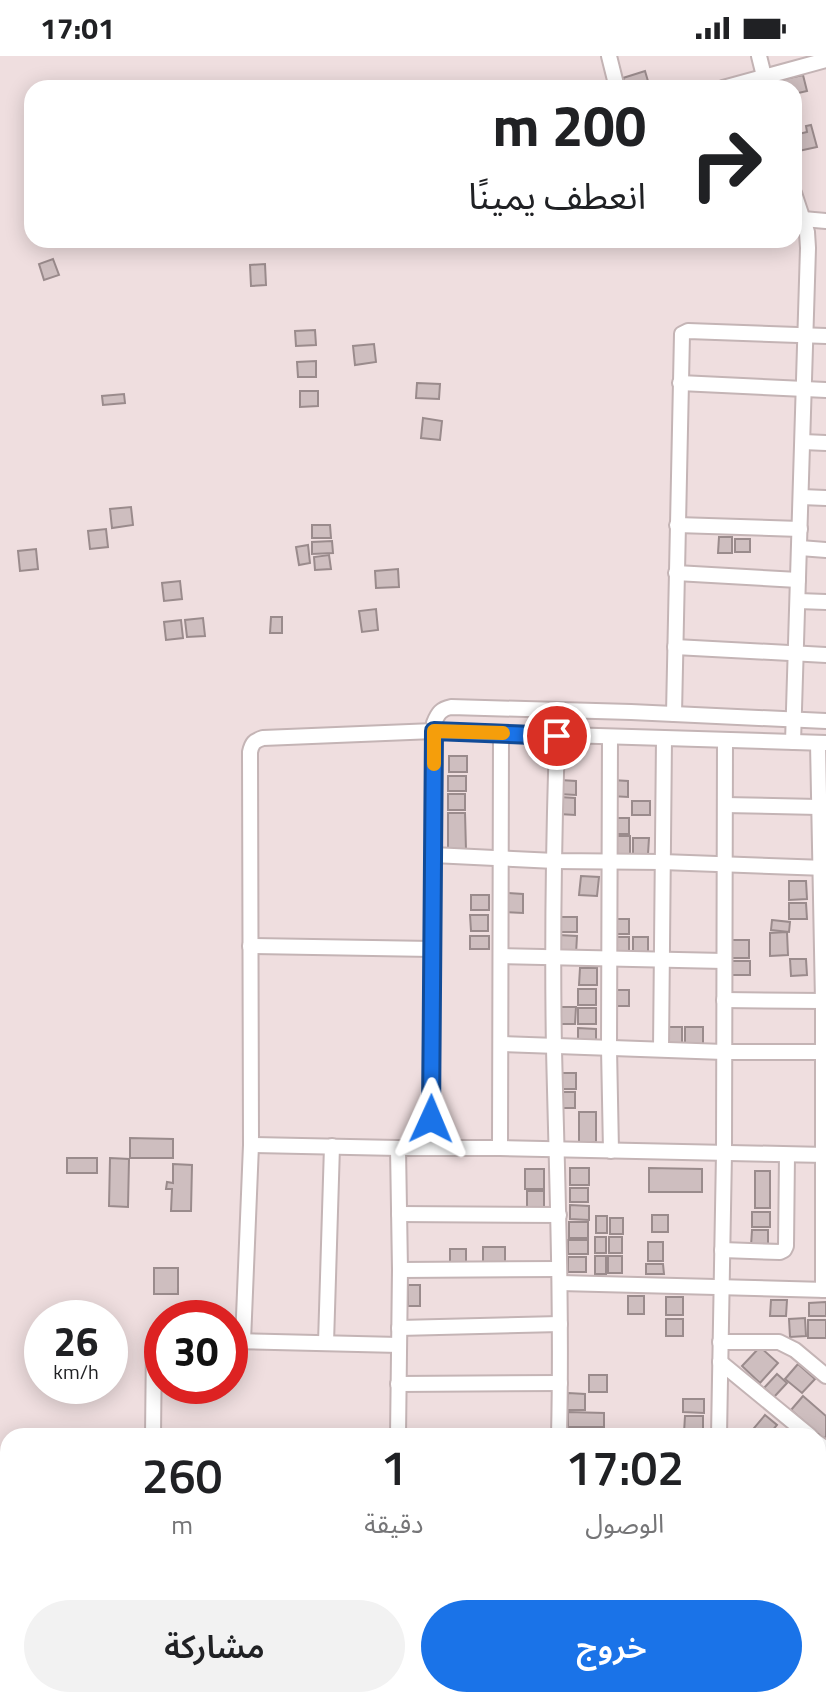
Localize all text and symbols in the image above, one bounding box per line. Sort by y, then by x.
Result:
text: 17:01 [40,5,115,51]
text: 200 m [493,83,646,168]
icon: right [674,112,778,216]
text: انعطف يمينًا [468,168,646,223]
pin [523,702,591,770]
icon: arrive [535,714,579,758]
position arrow [389,1077,473,1161]
speed limit sign: 30 [144,1300,248,1404]
text: 26 [54,1311,98,1372]
text: km/h [53,1356,99,1387]
text: 1 [380,1431,407,1504]
text: 17:02 [565,1431,684,1504]
text: 260 [142,1439,222,1512]
text: دقيقة [364,1504,423,1543]
text: الوصول [585,1504,664,1543]
text: m [171,1505,193,1544]
button: مشاركة [24,1600,405,1692]
button: خروج [421,1600,802,1692]

